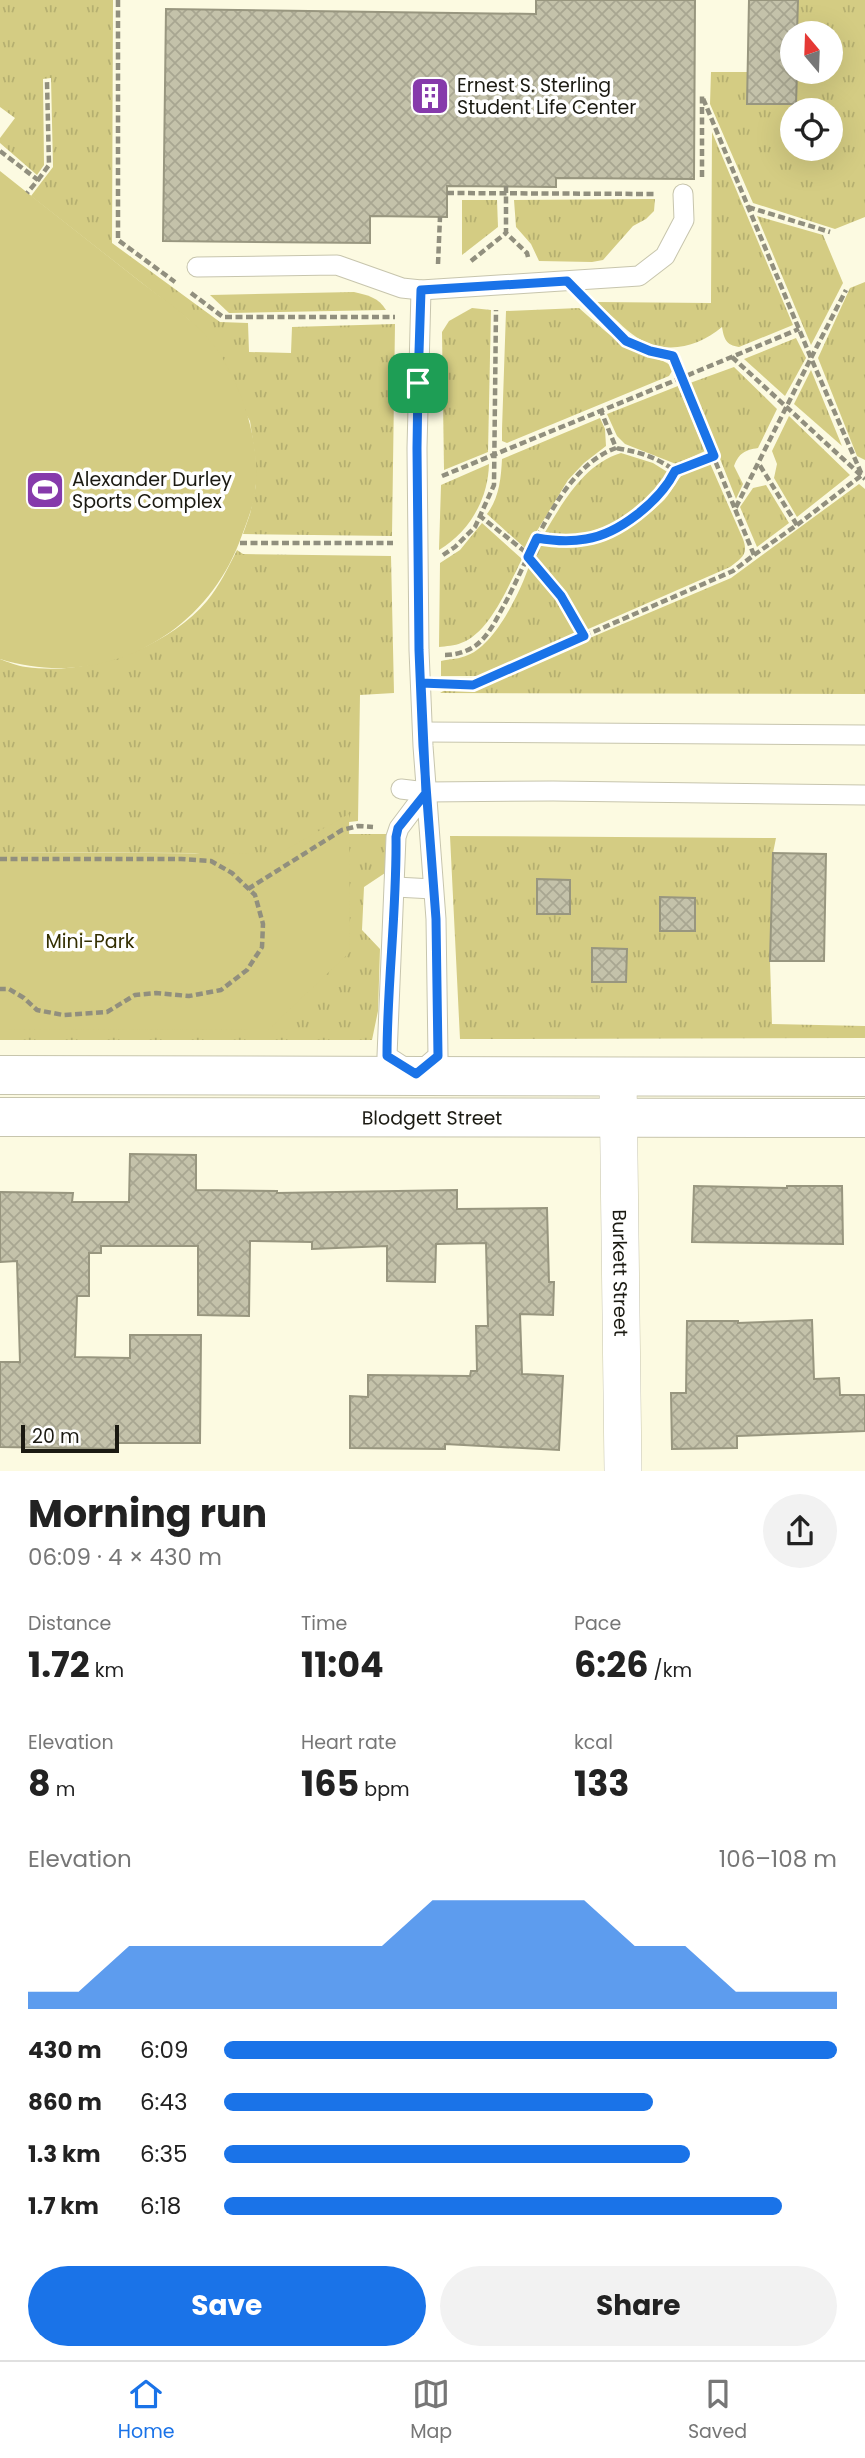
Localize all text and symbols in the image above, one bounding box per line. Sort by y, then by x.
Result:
north arrow [780,21,844,84]
map controls [780,21,843,161]
place label: Ernest S. Sterling Student Life Center [457,72,636,121]
building icon: Ernest S. Sterling Student Life Center [409,75,451,117]
button: locate [780,98,843,161]
pin [388,353,448,413]
icon: arrive [399,364,437,402]
place label: Alexander Durley Sports Complex [72,466,232,515]
sports icon: Alexander Durley Sports Complex [24,469,66,511]
park label: Mini-Park [45,928,135,955]
street label: Blodgett Street [362,1104,502,1131]
street label: Burkett Street [606,1209,635,1337]
scale bar [21,1422,119,1454]
text: 20 m [32,1423,80,1450]
text: Morning run [28,1487,267,1540]
button: share [763,1494,837,1568]
text: 06:09 · 4 × 430 m [28,1541,222,1573]
text: Distance [28,1610,111,1637]
text: Time [301,1610,347,1637]
text: Pace [574,1610,621,1637]
text: 1.72 [28,1640,90,1689]
text: 11:04 [301,1640,384,1689]
text: 6:26 [574,1640,649,1689]
text: km [90,1657,124,1684]
text: /km [649,1657,692,1684]
text: Elevation [28,1729,114,1756]
text: Heart rate [301,1729,396,1756]
text: kcal [574,1729,613,1756]
text: 8 [28,1759,51,1808]
text: 165 [301,1759,359,1808]
text: 133 [574,1759,630,1808]
text: m [51,1776,75,1803]
text: bpm [359,1776,410,1803]
text: Elevation [28,1843,132,1875]
text: 106–108 m [719,1843,837,1875]
text: 430 m [28,2034,102,2066]
text: 6:09 [140,2034,188,2066]
text: 860 m [28,2086,102,2118]
text: 6:43 [140,2086,188,2118]
text: 1.3 km [28,2138,101,2170]
text: 6:35 [140,2138,188,2170]
text: 1.7 km [28,2190,99,2222]
text: 6:18 [140,2190,181,2222]
button: Save [28,2266,426,2346]
button: Share [440,2266,837,2346]
tab: Home [118,2375,175,2446]
tab: Map [410,2375,452,2446]
tab: Saved [688,2375,747,2446]

